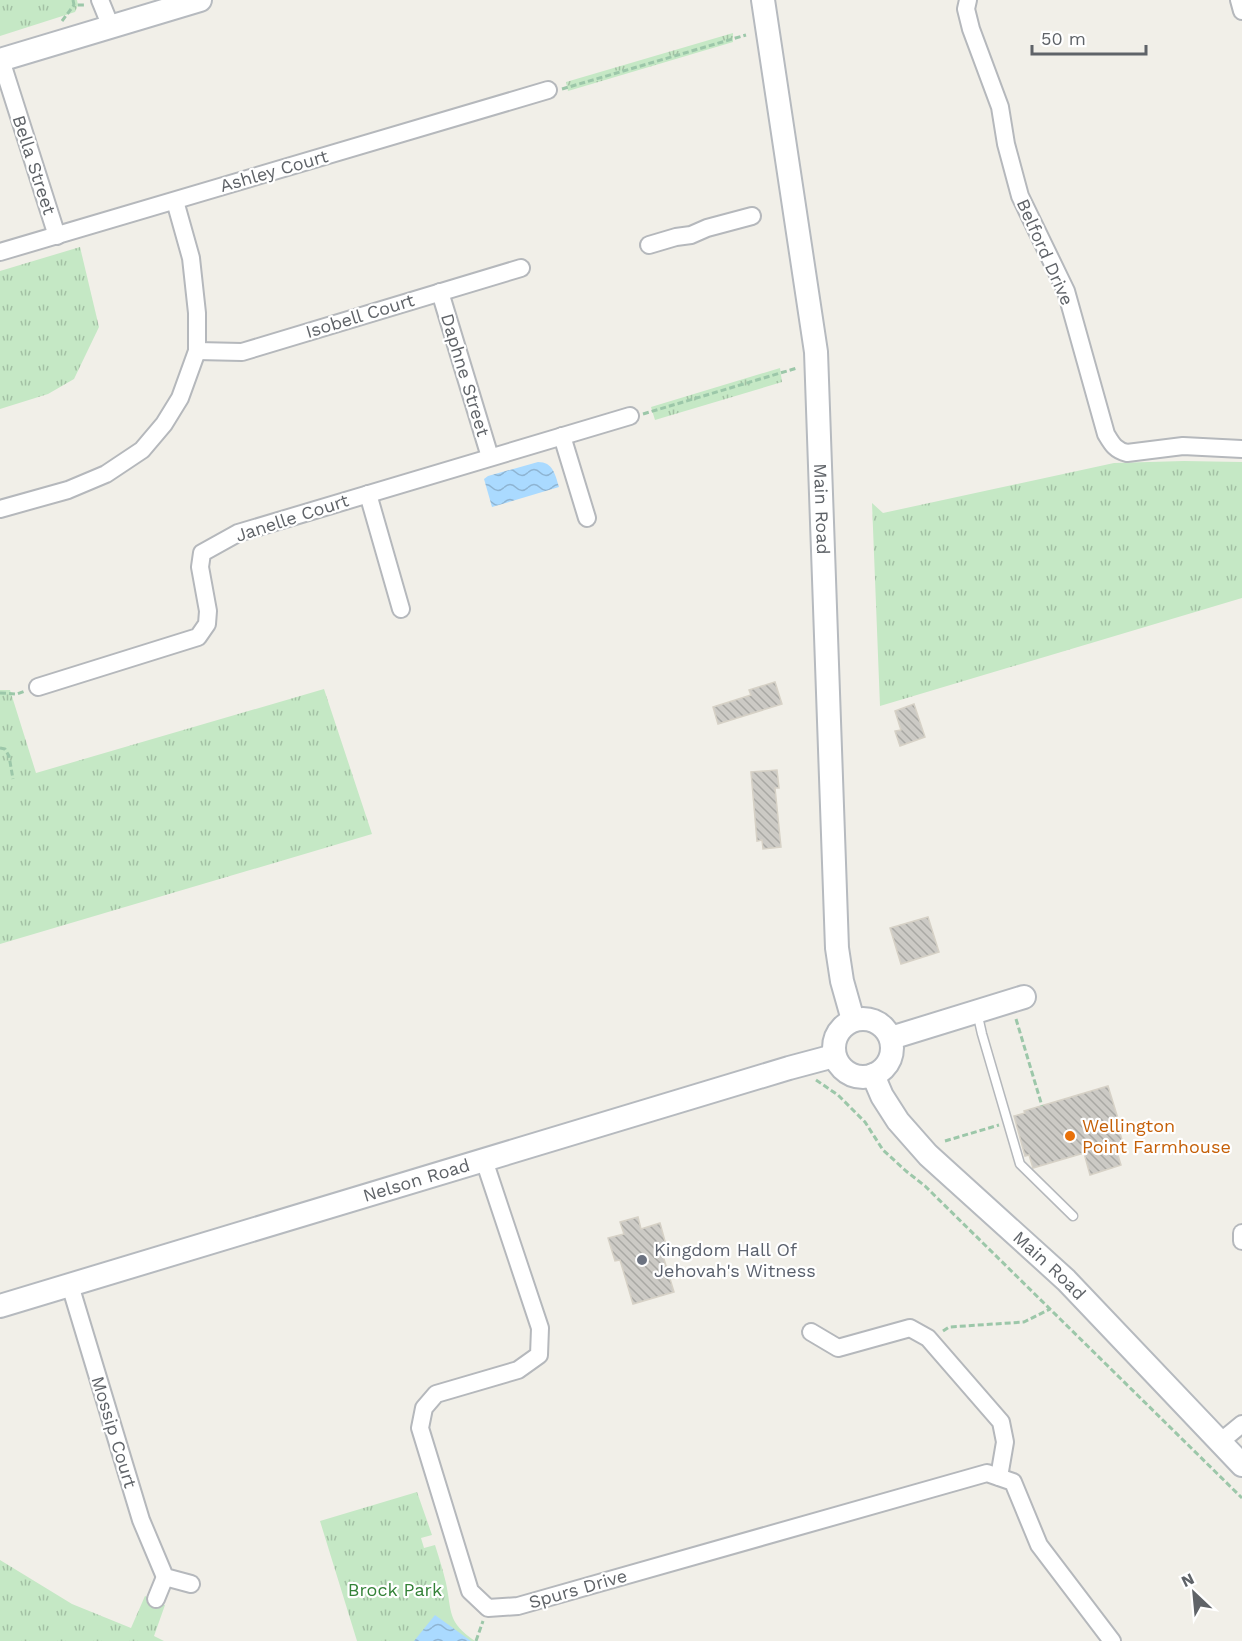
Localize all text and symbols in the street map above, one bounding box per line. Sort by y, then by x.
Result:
scale bar [1032,18,1146,56]
text: 50 m [1041,28,1086,49]
street label: Bella Street [9,113,61,218]
street label: Ashley Court [217,145,331,196]
street label: Belford Drive [1013,195,1078,308]
street label: Isobell Court [303,289,417,342]
street label: Daphne Street [437,311,494,439]
street label: Main Road [810,463,834,555]
street label: Janelle Court [233,489,351,546]
place label: Wellington Point Farmhouse [1082,1115,1231,1157]
marker: Wellington Point Farmhouse [1063,1129,1077,1143]
street label: Nelson Road [360,1154,472,1206]
street label: Main Road [1009,1226,1090,1304]
place label: Kingdom Hall Of Jehovah's Witness [654,1239,816,1281]
marker: Kingdom Hall Of Jehovah's Witness [635,1253,649,1267]
street label: Mossip Court [88,1373,142,1491]
north arrow [1164,1563,1224,1623]
street label: Spurs Drive [526,1564,629,1613]
text: N [1178,1569,1197,1591]
park label: Brock Park [348,1579,442,1600]

